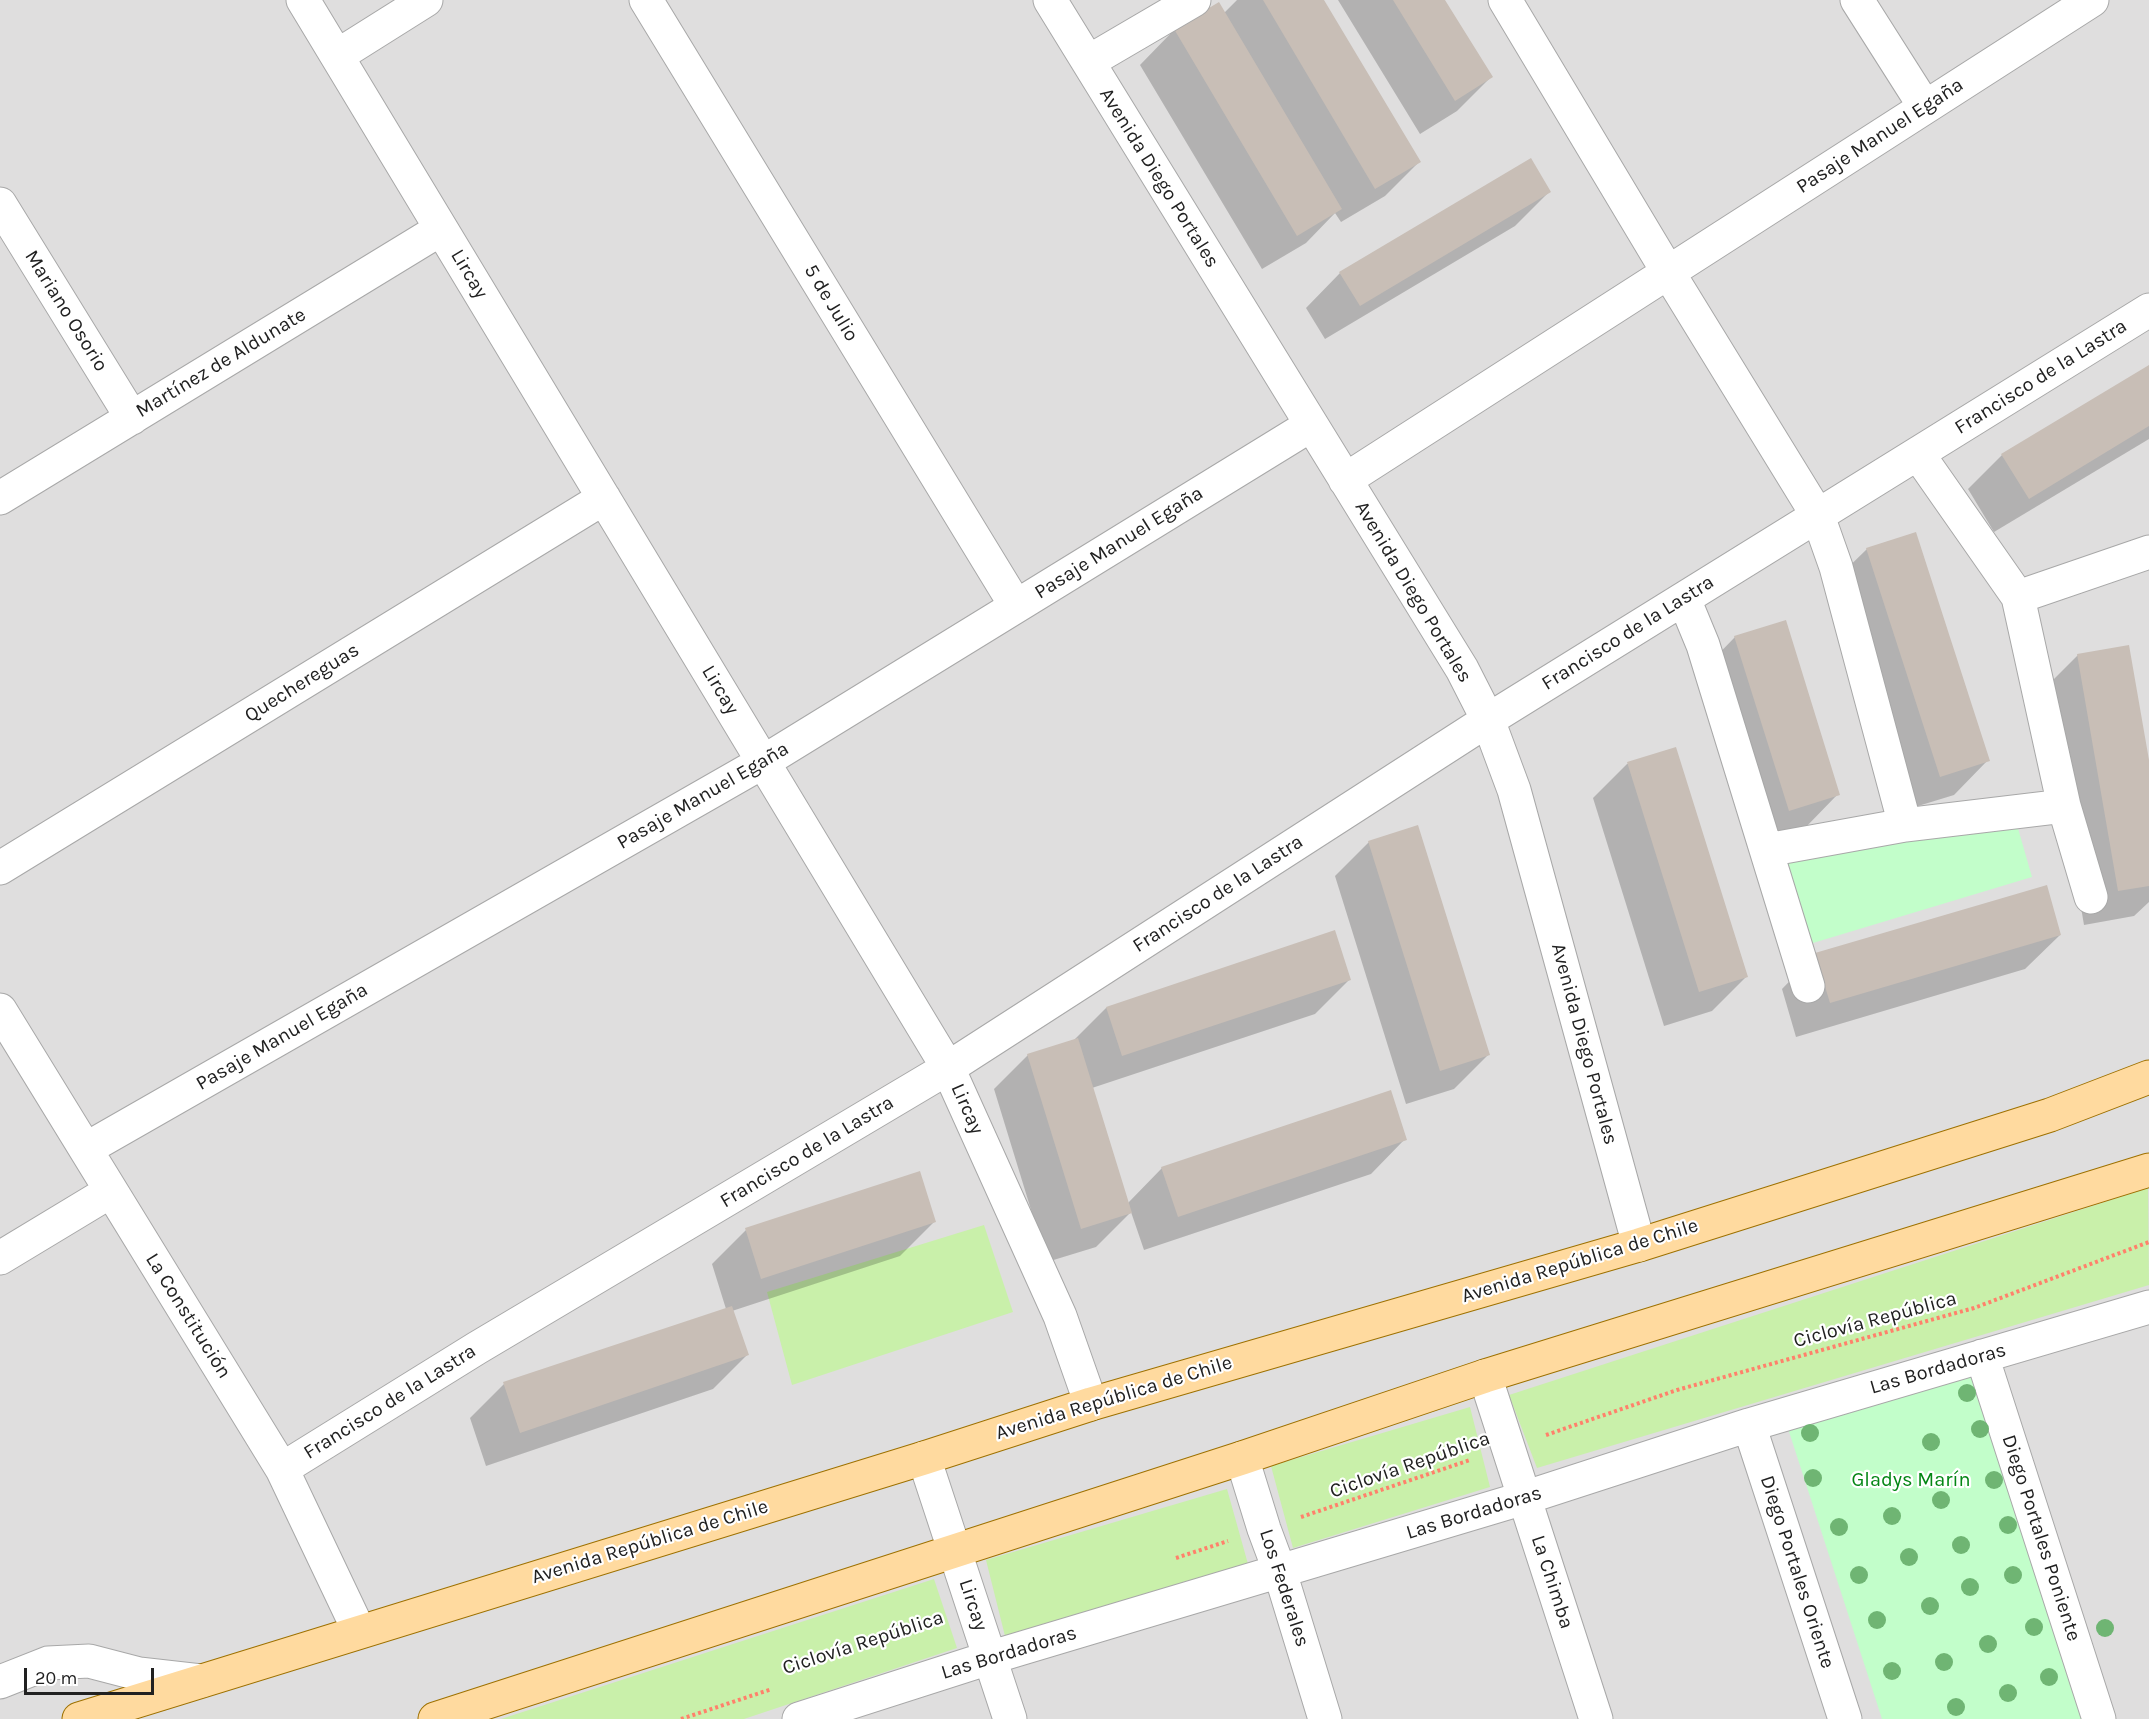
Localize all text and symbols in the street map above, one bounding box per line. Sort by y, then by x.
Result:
street label: Pasaje Manuel Egaña [1792,73,1968,199]
street label: Avenida Diego Portales [1094,84,1224,272]
street label: Lircay [445,245,493,303]
street label: Mariano Osorio [19,246,113,376]
street label: 5 de Julio [799,260,863,346]
street label: Martínez de Aldunate [132,303,310,423]
street label: Francisco de la Lastra [1950,314,2132,440]
street label: Pasaje Manuel Egaña [1030,481,1208,605]
street label: Avenida Diego Portales [1349,497,1477,687]
street label: Francisco de la Lastra [1537,570,1719,696]
street label: Quechereguas [240,638,364,728]
street label: Lircay [696,661,744,719]
street label: Pasaje Manuel Egaña [613,737,793,855]
street label: Francisco de la Lastra [1128,830,1308,958]
street label: Avenida Diego Portales [1546,941,1622,1147]
street label: Pasaje Manuel Egaña [192,978,372,1096]
street label: Lircay [945,1080,989,1138]
street label: Francisco de la Lastra [716,1091,898,1213]
street label: Avenida República de Chile [1459,1214,1701,1308]
street label: La Constitución [140,1249,236,1383]
street label: Ciclovía República [1791,1287,1959,1353]
street label: Las Bordadoras [1867,1338,2009,1400]
street label: Francisco de la Lastra [299,1339,481,1465]
street label: Avenida República de Chile [993,1351,1235,1445]
street label: Ciclovía República [1327,1426,1493,1504]
street label: Diego Portales Poniente [1996,1432,2086,1644]
park label: Gladys Marín [1851,1468,1971,1492]
street label: Diego Portales Oriente [1754,1472,1840,1672]
street label: Las Bordadoras [1403,1481,1545,1545]
street label: Avenida República de Chile [529,1495,771,1589]
street label: Los Federales [1254,1526,1314,1650]
street label: La Chimba [1526,1532,1578,1632]
street label: Lircay [953,1576,993,1634]
street label: Ciclovía República [779,1606,947,1680]
street label: Las Bordadoras [938,1621,1080,1685]
scale bar [27,1656,158,1694]
text: 20 m [35,1667,77,1689]

